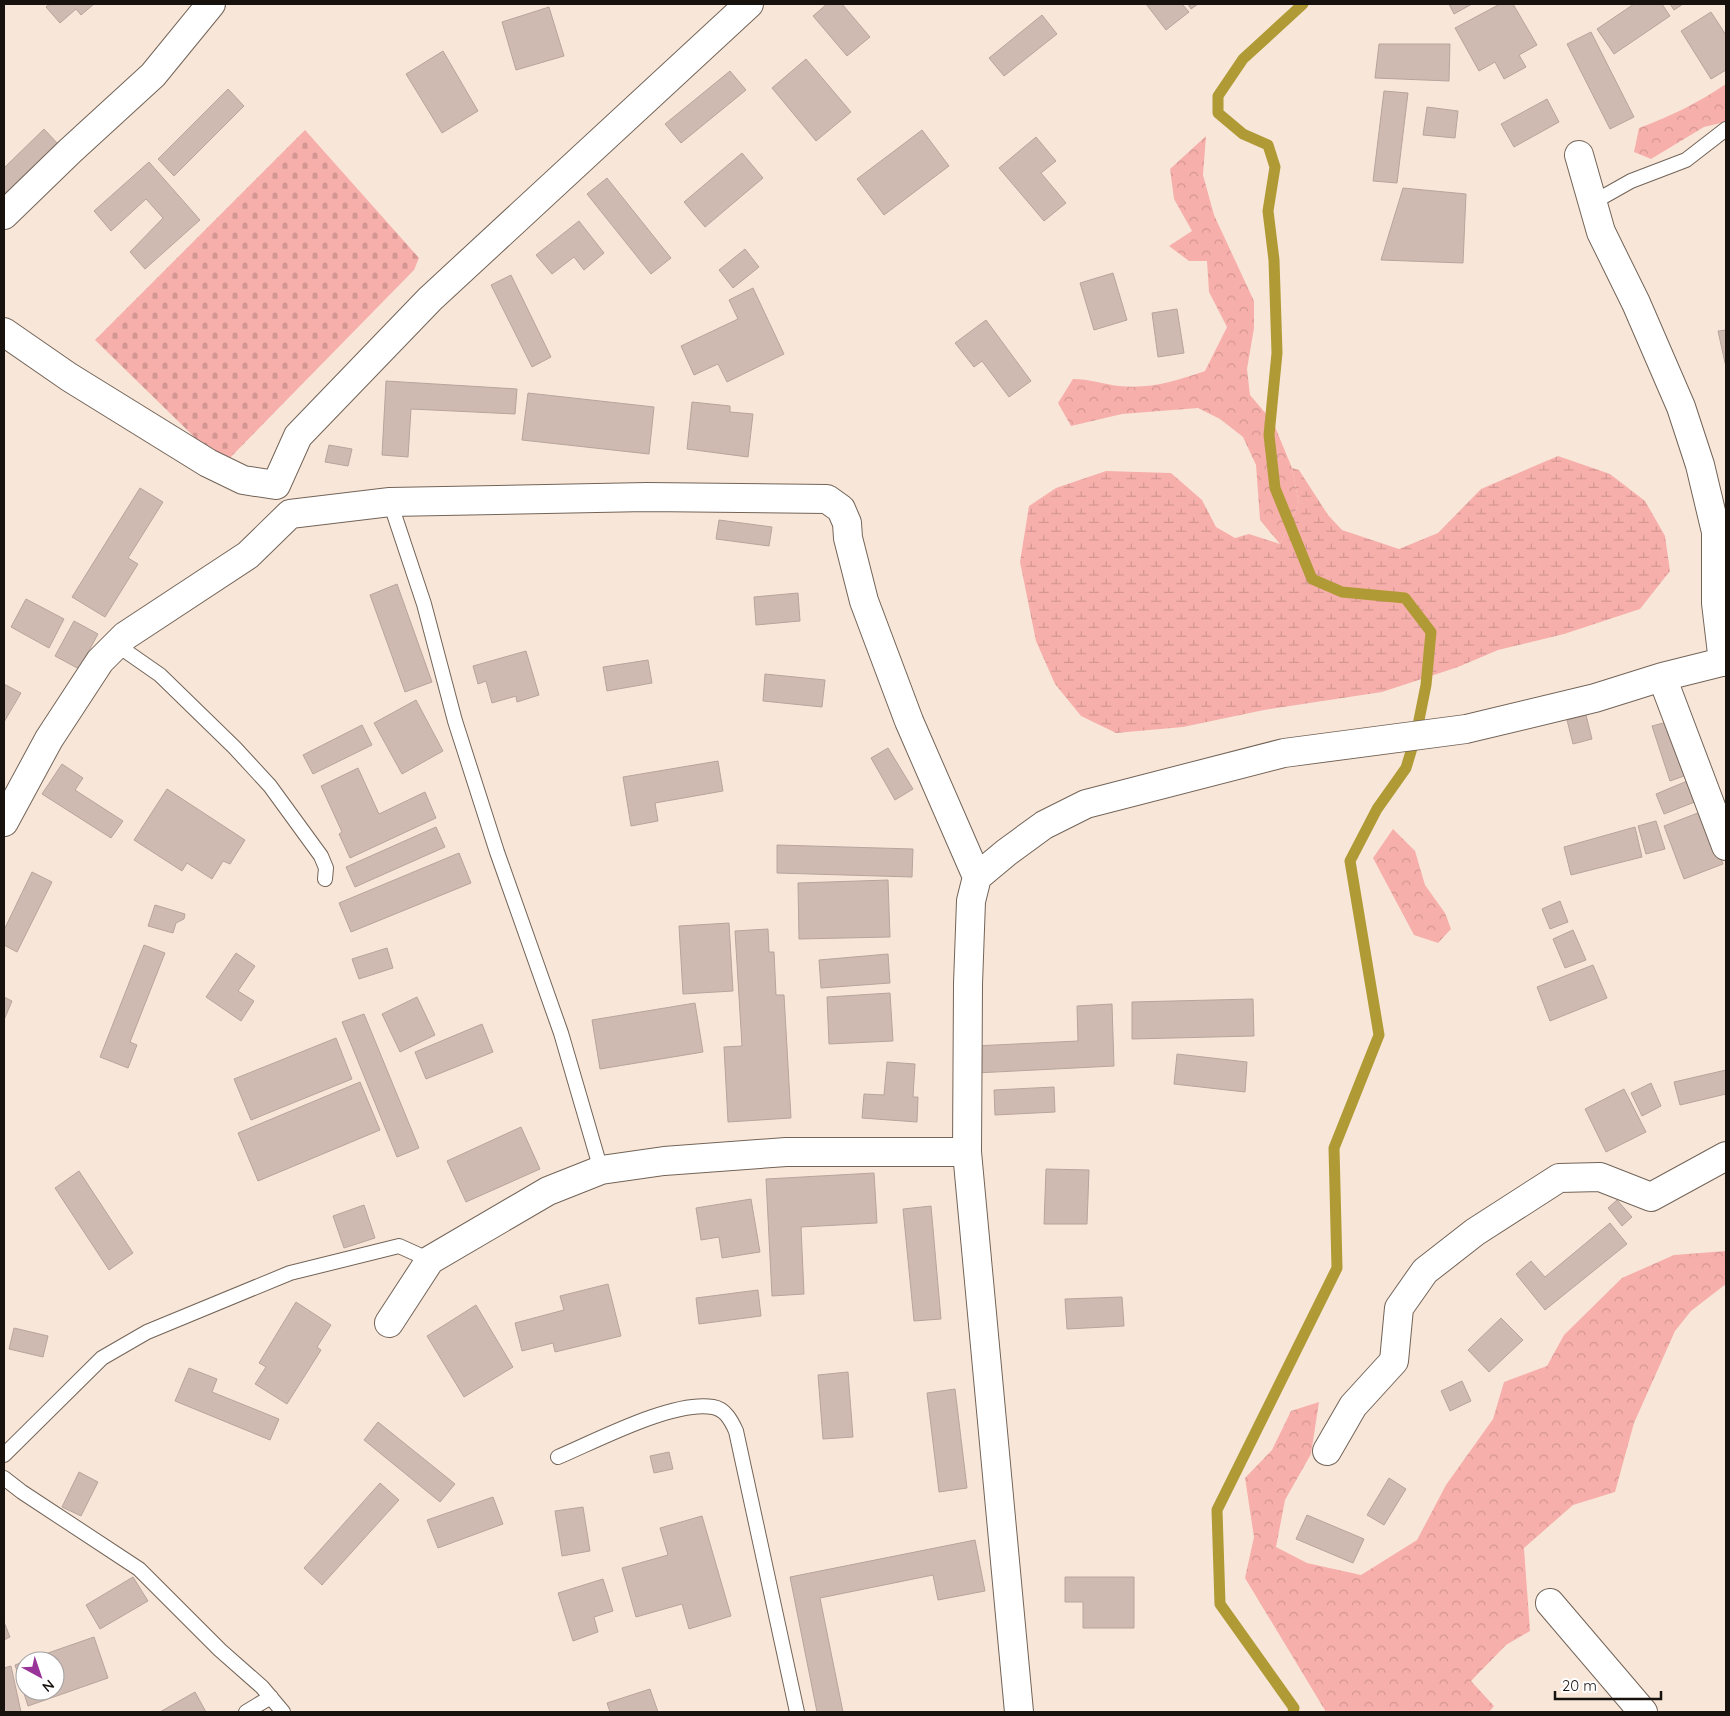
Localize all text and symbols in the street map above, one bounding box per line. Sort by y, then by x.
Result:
north arrow [15,1651,65,1701]
scale bar [1555,1668,1661,1700]
text: N [39,1676,58,1696]
text: 20 m [1562,1676,1597,1695]

